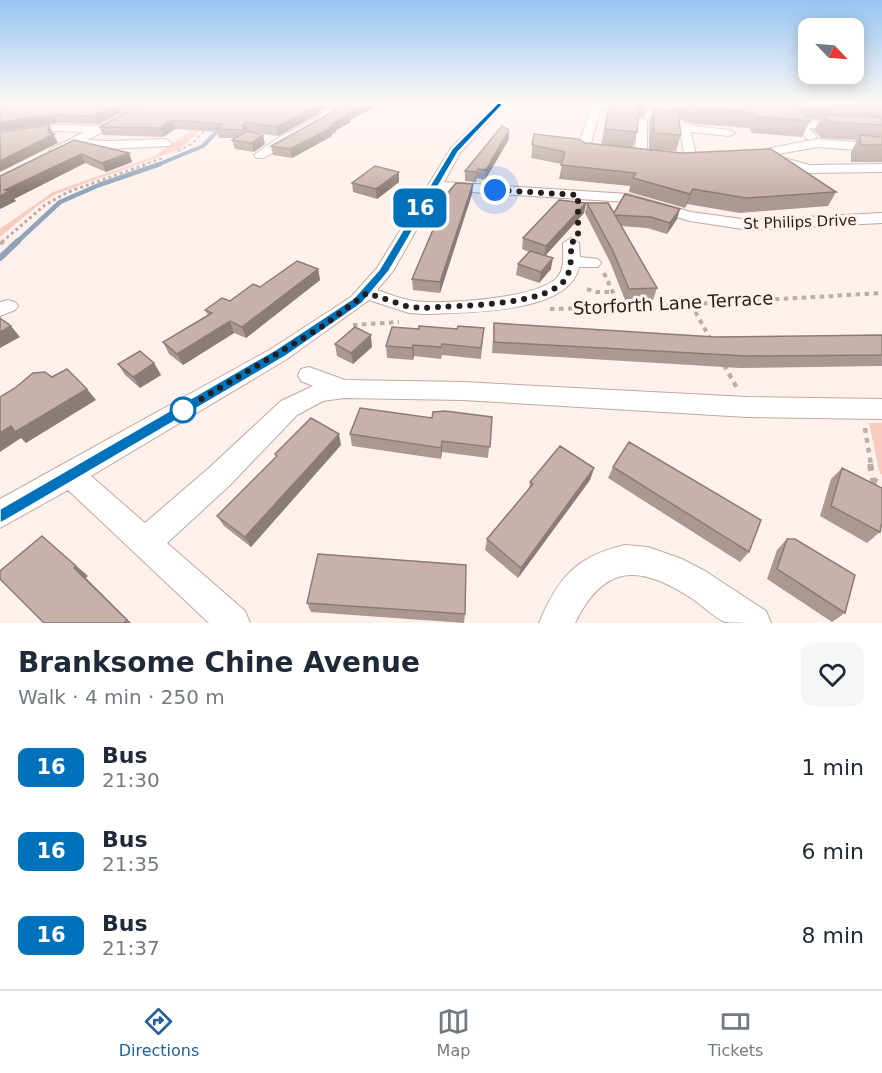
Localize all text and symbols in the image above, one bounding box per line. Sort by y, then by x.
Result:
north arrow [798,18,864,84]
map controls [798,18,864,84]
your location [480,175,510,205]
line badge: 16 [393,188,447,228]
text: 16 [405,196,435,220]
street label: St Philips Drive [743,211,857,233]
street label: Storforth Lane Terrace [572,287,774,319]
unlabelled marker [170,397,196,423]
button: heart [801,643,864,706]
text: Branksome Chine Avenue [18,646,420,679]
text: Walk · 4 min · 250 m [18,685,225,709]
text: Bus [102,743,148,768]
text: 16 [36,755,66,779]
text: 1 min [802,755,864,780]
text: 21:30 [102,768,160,792]
text: Bus [102,827,148,852]
text: 16 [36,839,66,863]
text: 6 min [802,839,864,864]
text: 21:35 [102,852,160,876]
text: Bus [102,911,148,936]
text: 16 [36,923,66,947]
text: 8 min [802,923,864,948]
text: 21:37 [102,936,160,960]
tab: Directions [119,1005,199,1060]
tab: Map [437,1005,470,1060]
tab: Tickets [708,1005,763,1060]

